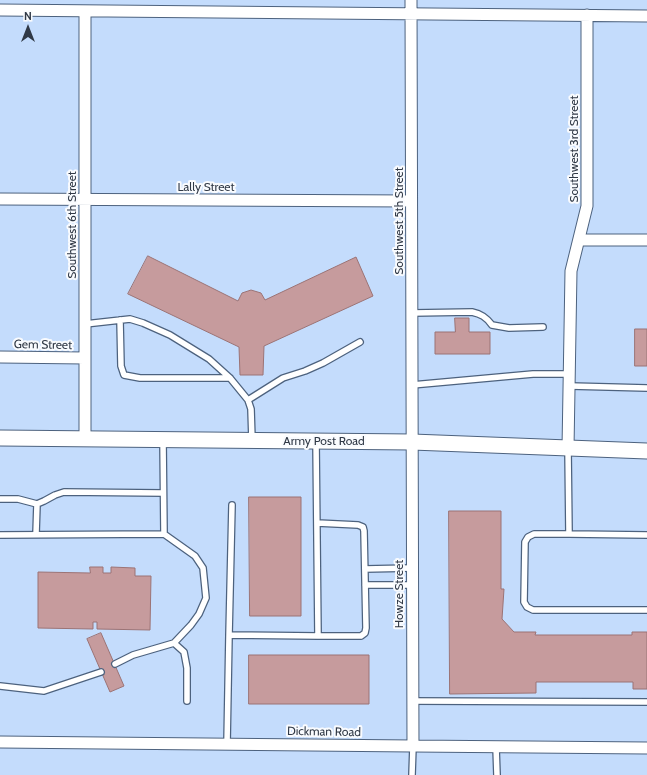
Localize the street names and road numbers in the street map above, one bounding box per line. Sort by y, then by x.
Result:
street label: Southwest 3rd Street [567,95,581,203]
street label: Southwest 5th Street [392,167,406,275]
street label: Southwest 6th Street [65,171,79,279]
street label: Lally Street [178,180,234,194]
street label: Gem Street [14,337,72,353]
street label: Army Post Road [283,434,365,448]
street label: Howze Street [392,560,406,628]
street label: Dickman Road [287,724,361,740]

